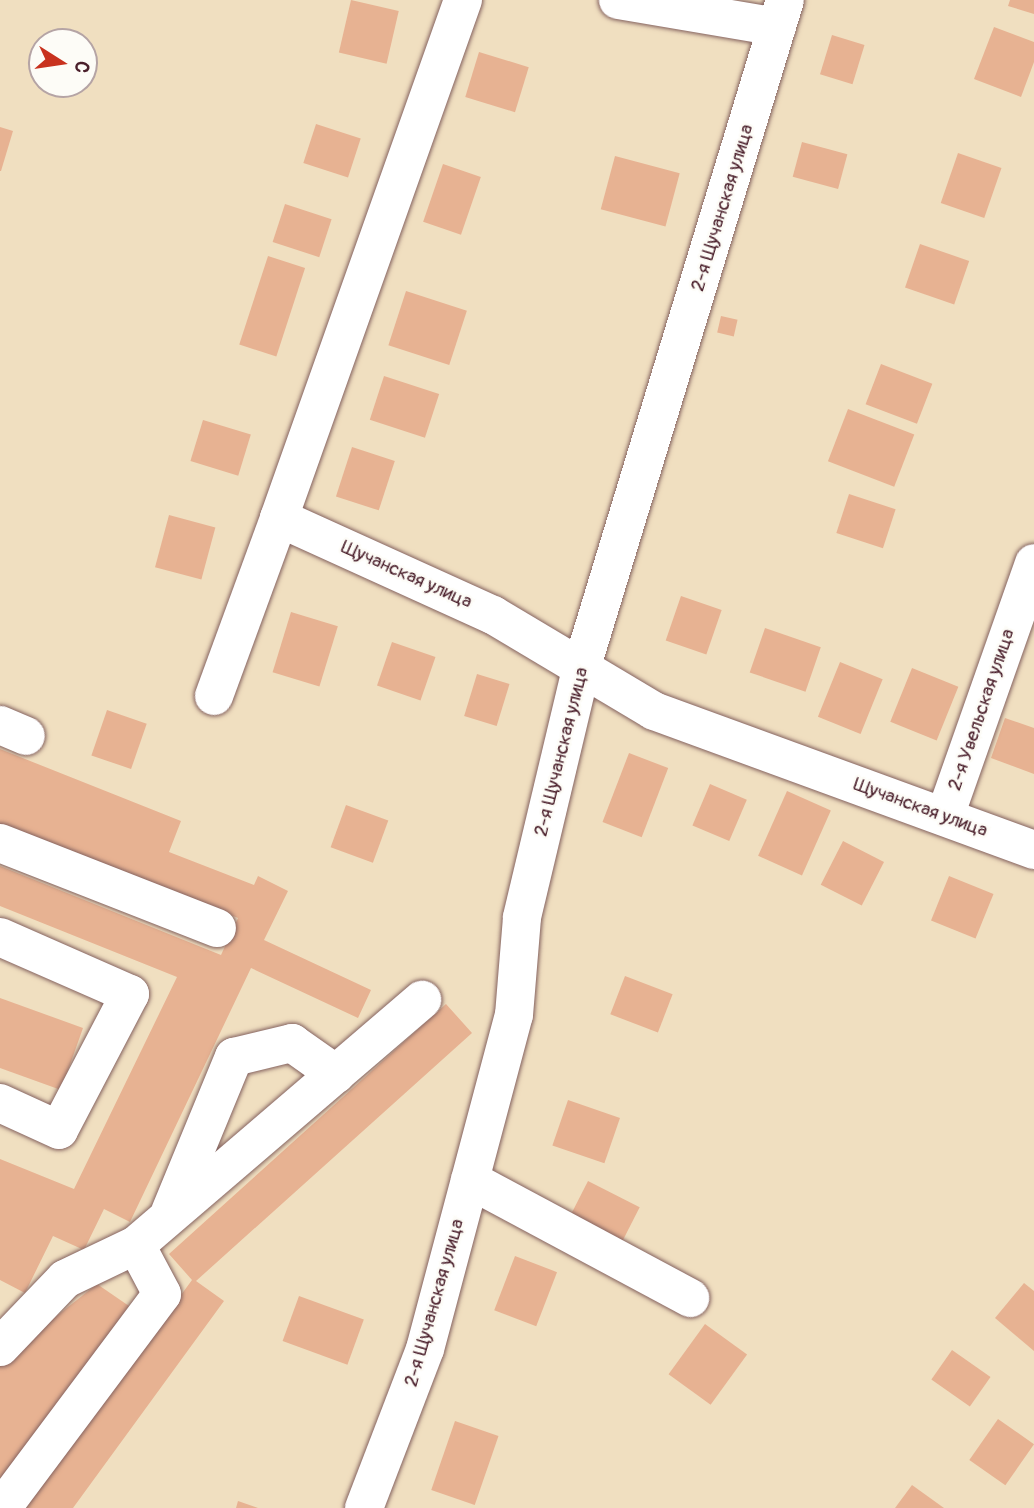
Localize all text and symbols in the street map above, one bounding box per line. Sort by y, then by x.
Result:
north arrow [28,28,98,98]
text: С [69,59,95,75]
street label: 2-я Щучанская улица [687,122,759,294]
street label: Щучанская улица [337,536,475,614]
street label: 2-я Увельская улица [944,626,1020,794]
street label: 2-я Щучанская улица [530,665,594,839]
street label: Щучанская улица [850,773,990,843]
street label: 2-я Щучанская улица [400,1217,470,1389]

